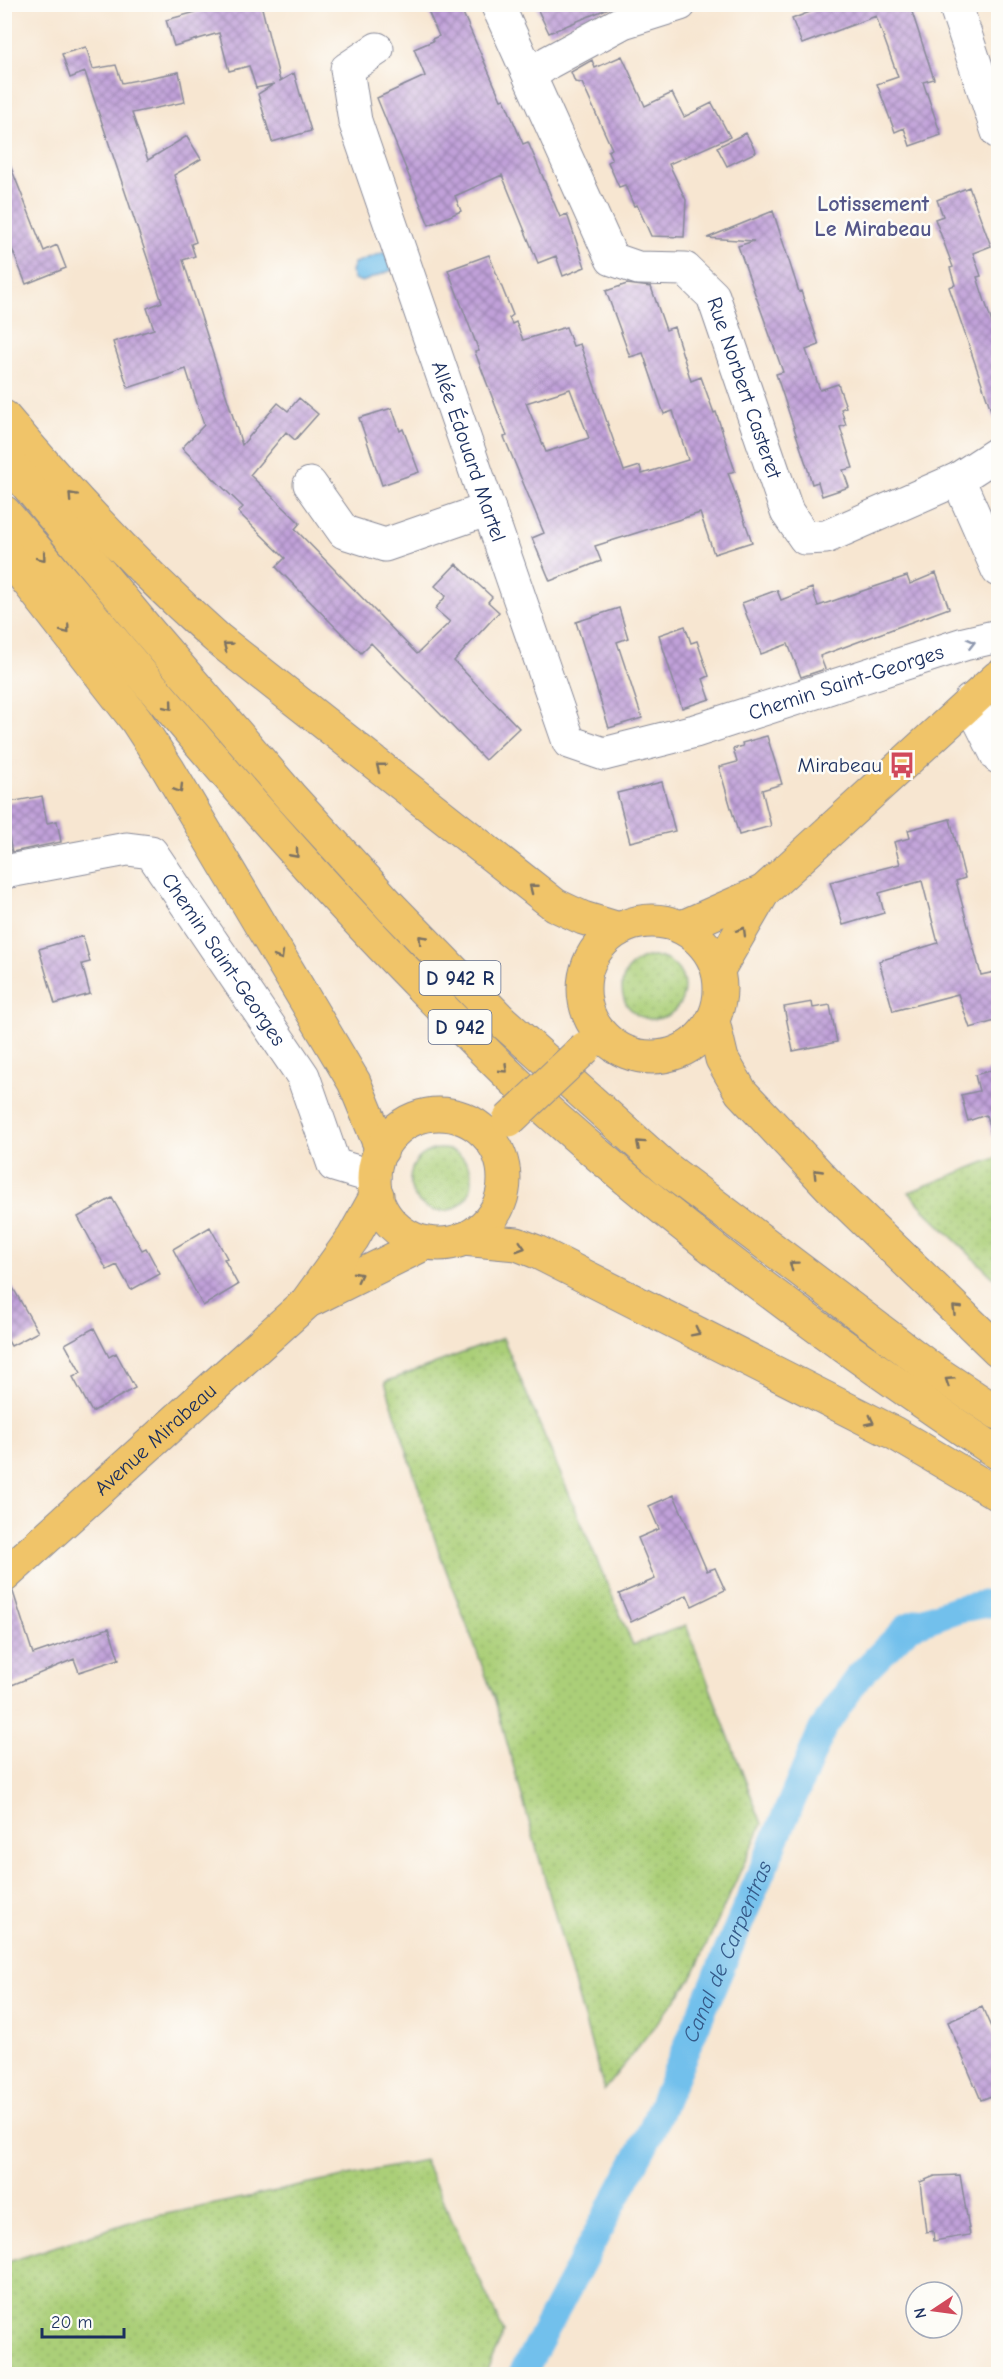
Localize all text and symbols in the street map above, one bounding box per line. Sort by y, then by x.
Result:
district label: Lotissement Le Mirabeau [814,191,932,242]
street label: Rue Norbert Casteret [702,294,787,482]
street label: Allée Édouard Martel [427,358,511,545]
one-way arrow [69,492,80,503]
one-way arrow [35,550,46,561]
one-way arrow [59,624,70,635]
one-way arrow [965,638,975,650]
street label: Chemin Saint-Georges [745,639,947,725]
one-way arrow [223,643,234,654]
one-way arrow [161,699,172,710]
bus stop icon: Mirabeau [887,750,917,780]
place label: Mirabeau [798,753,882,777]
one-way arrow [376,764,387,775]
one-way arrow [172,783,184,793]
one-way arrow [288,847,299,858]
street label: Chemin Saint-Georges [157,868,291,1050]
one-way arrow [529,884,540,895]
one-way arrow [734,927,746,937]
one-way arrow [418,935,429,946]
one-way arrow [273,950,284,960]
road number: D 942 R [420,961,500,995]
road number: D 942 [428,1010,492,1044]
one-way arrow [496,1062,507,1073]
one-way arrow [636,1140,647,1151]
one-way arrow [813,1169,824,1180]
one-way arrow [515,1240,526,1252]
one-way arrow [789,1261,800,1272]
one-way arrow [352,1272,363,1284]
one-way arrow [953,1306,964,1317]
one-way arrow [689,1325,700,1337]
one-way arrow [945,1377,956,1388]
street label: Avenue Mirabeau [90,1378,221,1500]
one-way arrow [863,1413,874,1425]
water label: Canal de Carpentras [677,1856,778,2046]
north arrow [904,2280,964,2340]
scale bar [42,2301,124,2339]
text: N [910,2306,930,2320]
text: 20 m [51,2312,92,2333]

